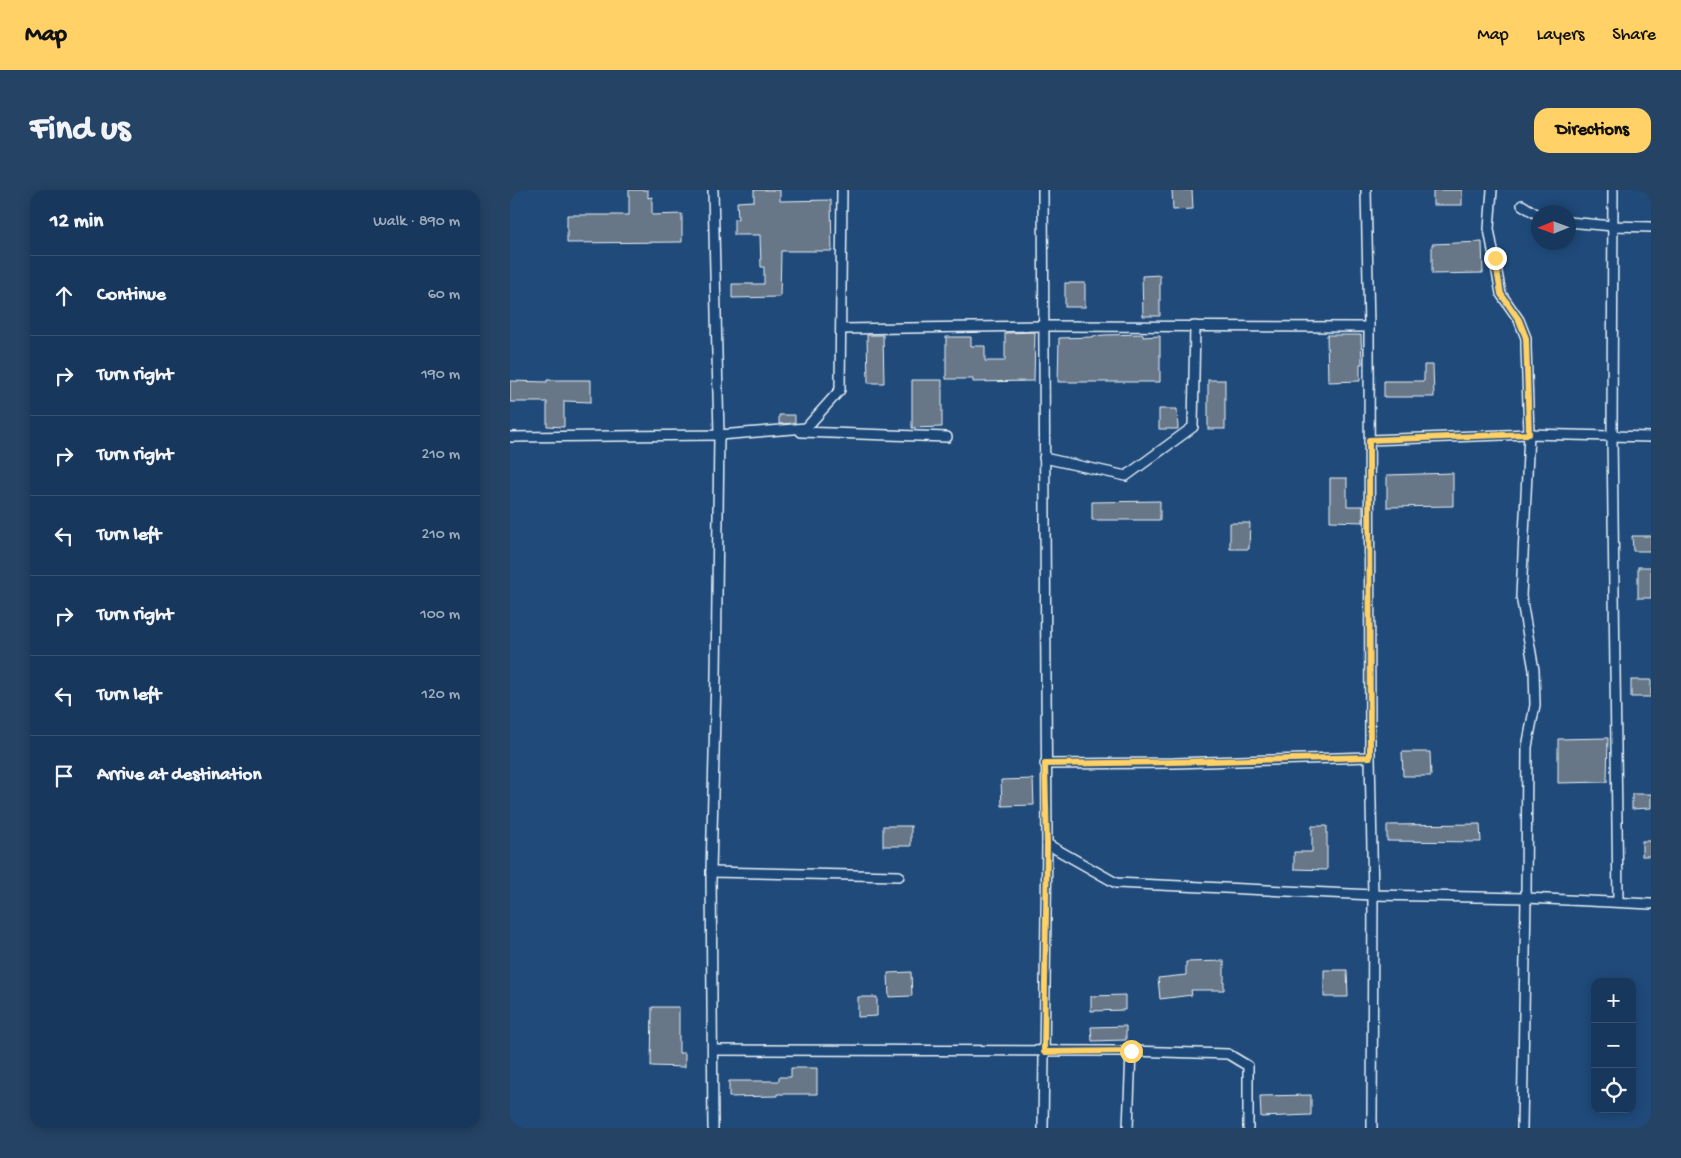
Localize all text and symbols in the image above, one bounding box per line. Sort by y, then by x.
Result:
text: Map [25,21,67,50]
text: Map [1477,25,1509,46]
text: Layers [1537,25,1584,46]
text: Share [1612,25,1656,46]
button: Directions [1534,108,1651,153]
text: Find us [30,110,130,151]
north arrow [1531,205,1576,250]
text: 12 min [50,210,103,235]
text: Walk · 890 m [373,213,460,232]
route end [1484,247,1507,270]
icon: ahead [50,282,78,310]
text: Continue [97,284,166,307]
text: 60 m [428,286,460,305]
icon: right [50,362,78,390]
text: Turn right [97,364,173,387]
text: 190 m [421,366,460,385]
icon: right [50,442,78,470]
text: Turn right [97,444,173,467]
text: 210 m [421,446,460,465]
icon: left [50,522,78,550]
text: Turn left [97,524,161,547]
text: 210 m [421,526,460,545]
icon: right [50,602,78,630]
text: Turn right [97,604,173,627]
text: 100 m [420,606,460,625]
icon: left [50,682,78,710]
text: Turn left [97,684,161,707]
text: 120 m [421,686,460,705]
icon: arrive [50,762,78,790]
text: Arrive at destination [97,764,261,787]
map controls [1591,978,1636,1113]
button: + [1591,978,1636,1023]
button: − [1591,1023,1636,1068]
route start [1120,1040,1143,1063]
button: locate [1591,1068,1636,1113]

